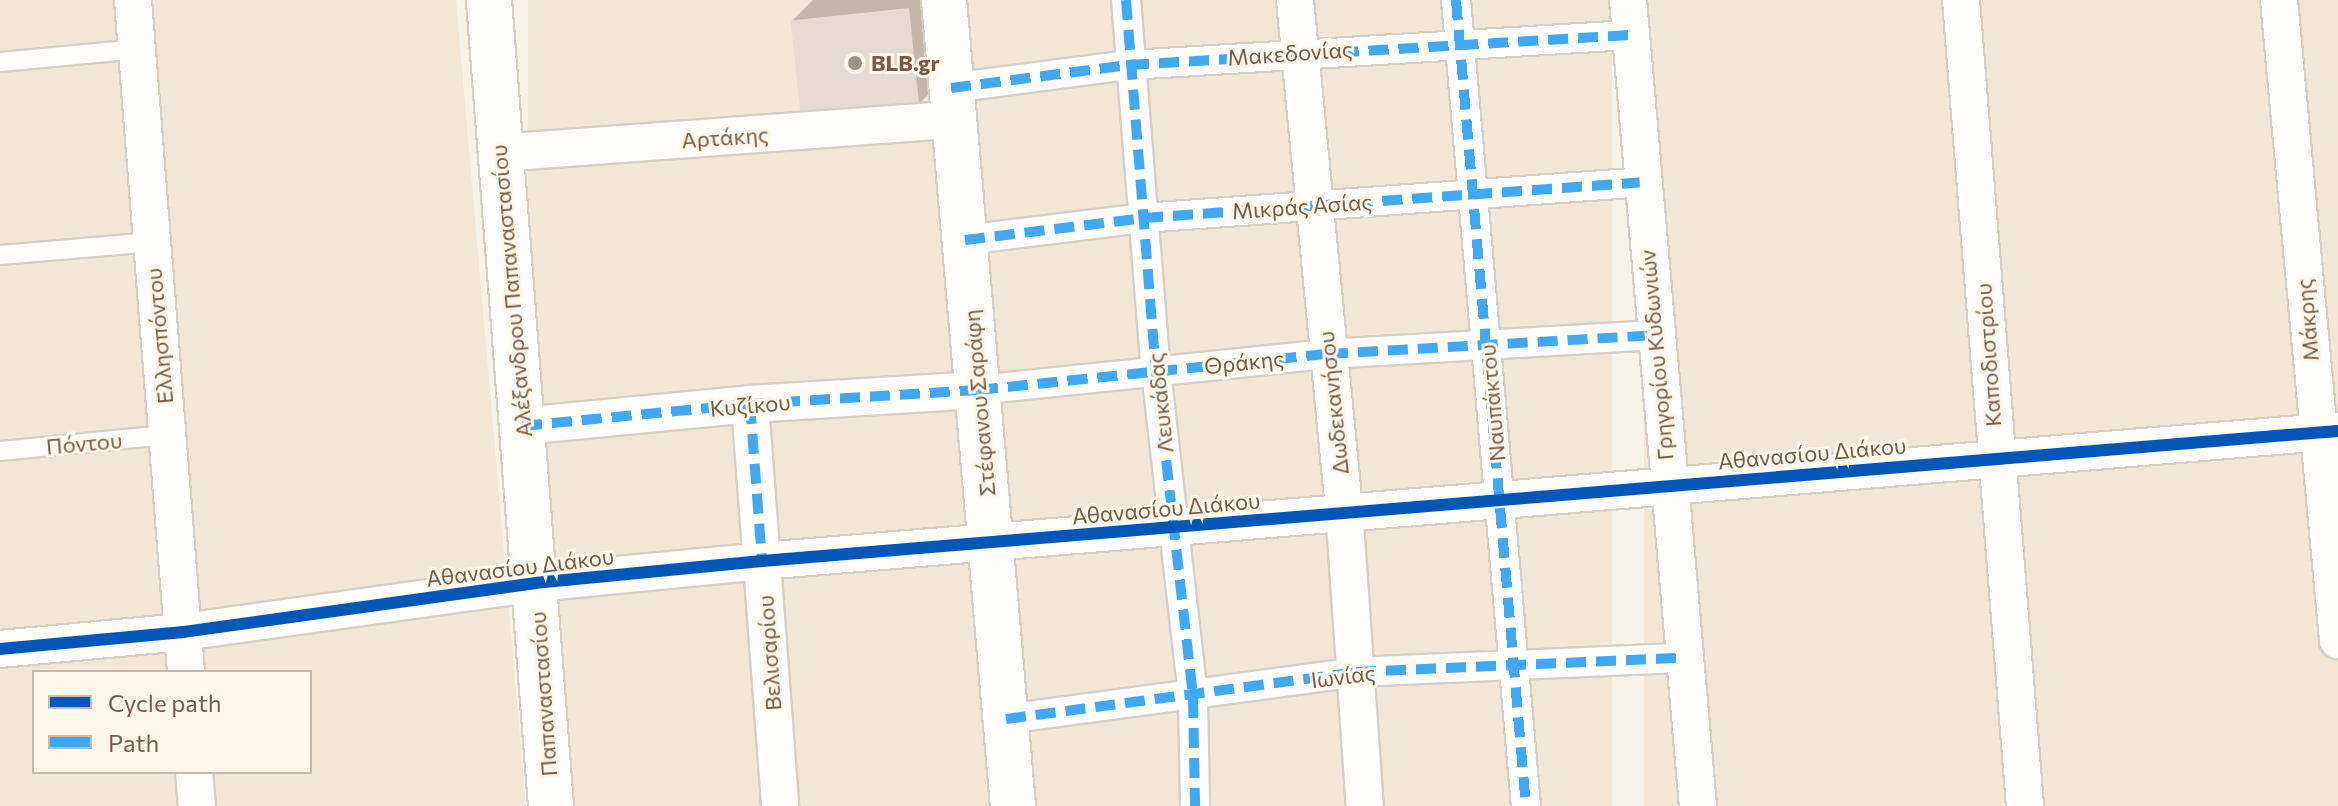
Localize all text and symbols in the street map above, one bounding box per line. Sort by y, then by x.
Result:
street label: Μακεδονίας [1227,35,1353,71]
place label: BLB.gr [871,50,940,76]
marker: BLB.gr [846,54,864,72]
street label: Αρτάκης [680,121,770,153]
street label: Αλέξανδρου Παπαναστασίου [485,144,537,438]
street label: Μικράς Ασίας [1231,188,1373,224]
street label: Γρηγορίου Κυδωνιών [1634,249,1678,461]
street label: Ελλησπόντου [140,267,178,405]
street label: Μάκρης [2290,278,2324,362]
street label: Καποδιστρίου [1970,282,2006,428]
street label: Στέφανου Σαράφη [958,309,1000,497]
street label: Δωδεκανήσου [1312,330,1354,476]
street label: Ναυπάκτου [1474,343,1510,463]
street label: Θράκης [1203,345,1285,379]
street label: Λευκάδας [1142,351,1178,455]
street label: Κυζίκου [709,388,791,422]
street label: Πόντου [45,427,123,459]
street label: Αθανασίου Διάκου [1717,432,1907,474]
street label: Αθανασίου Διάκου [1071,487,1261,529]
street label: Αθανασίου Διάκου [425,542,615,592]
street label: Βελισαρίου [752,594,786,712]
street label: Παπαναστασίου [524,611,562,777]
street label: Ιωνίας [1309,659,1377,693]
legend [32,670,312,774]
text: Cycle path [108,688,222,717]
text: Path [108,728,159,757]

